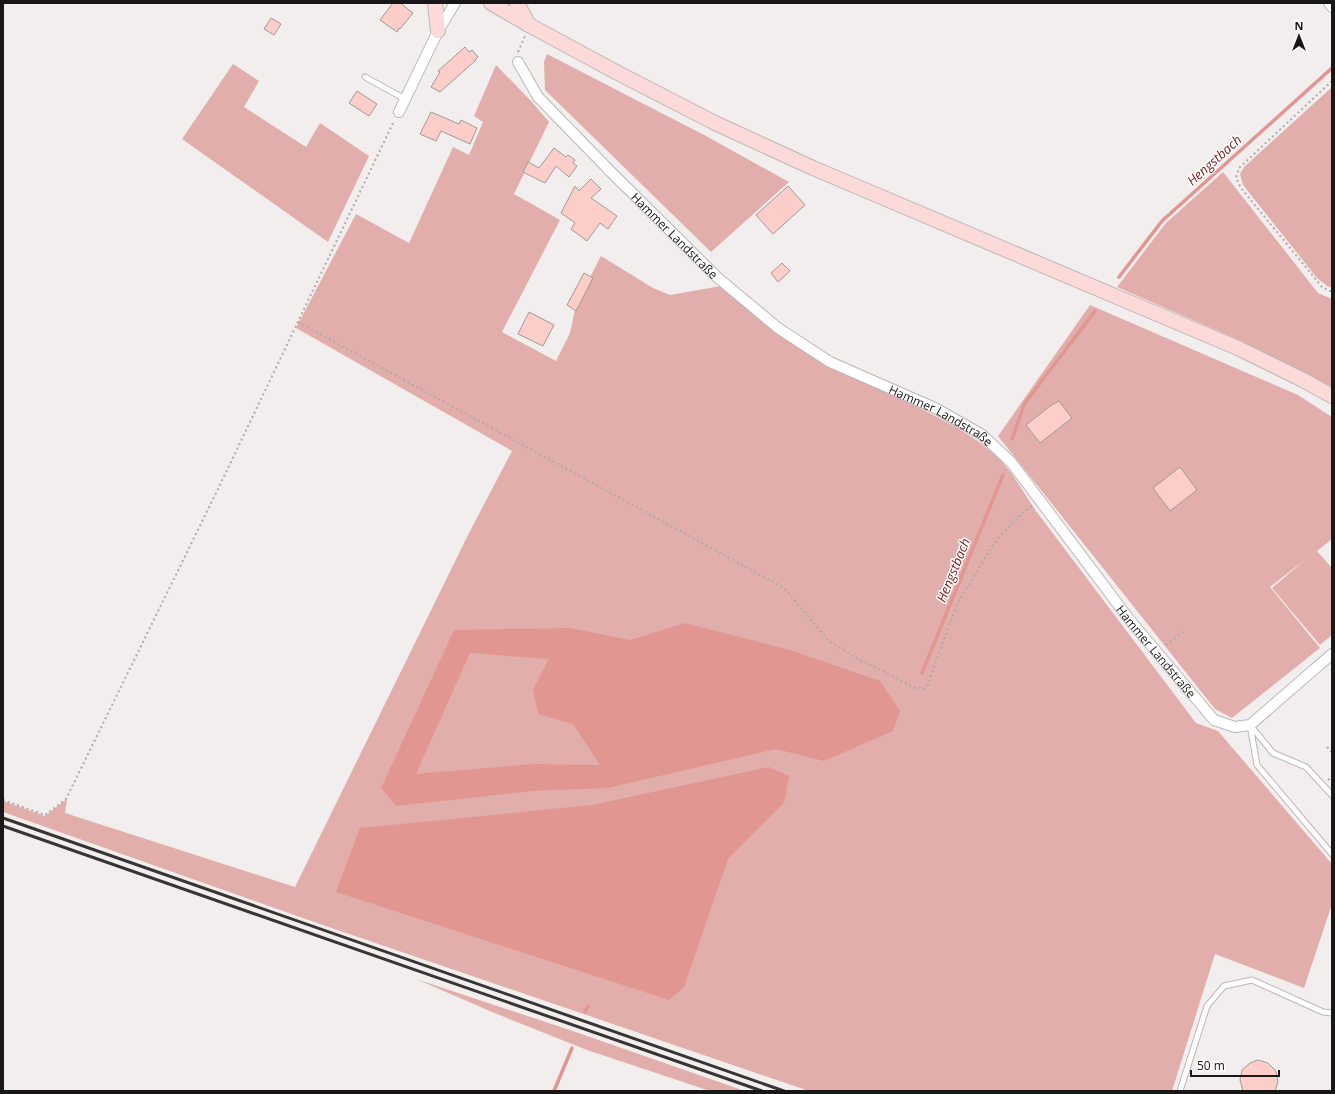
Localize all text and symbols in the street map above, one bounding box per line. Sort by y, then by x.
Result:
north arrow [1279,16,1319,56]
text: N [1295,18,1303,33]
water label: Hengstbach [1183,131,1245,189]
street label: Hammer Landstraße [628,189,722,282]
street label: Hammer Landstraße [886,380,997,450]
water label: Hengstbach [932,535,974,605]
street label: Hammer Landstraße [1113,601,1200,701]
scale bar [1191,1052,1279,1078]
text: 50 m [1197,1057,1225,1074]

